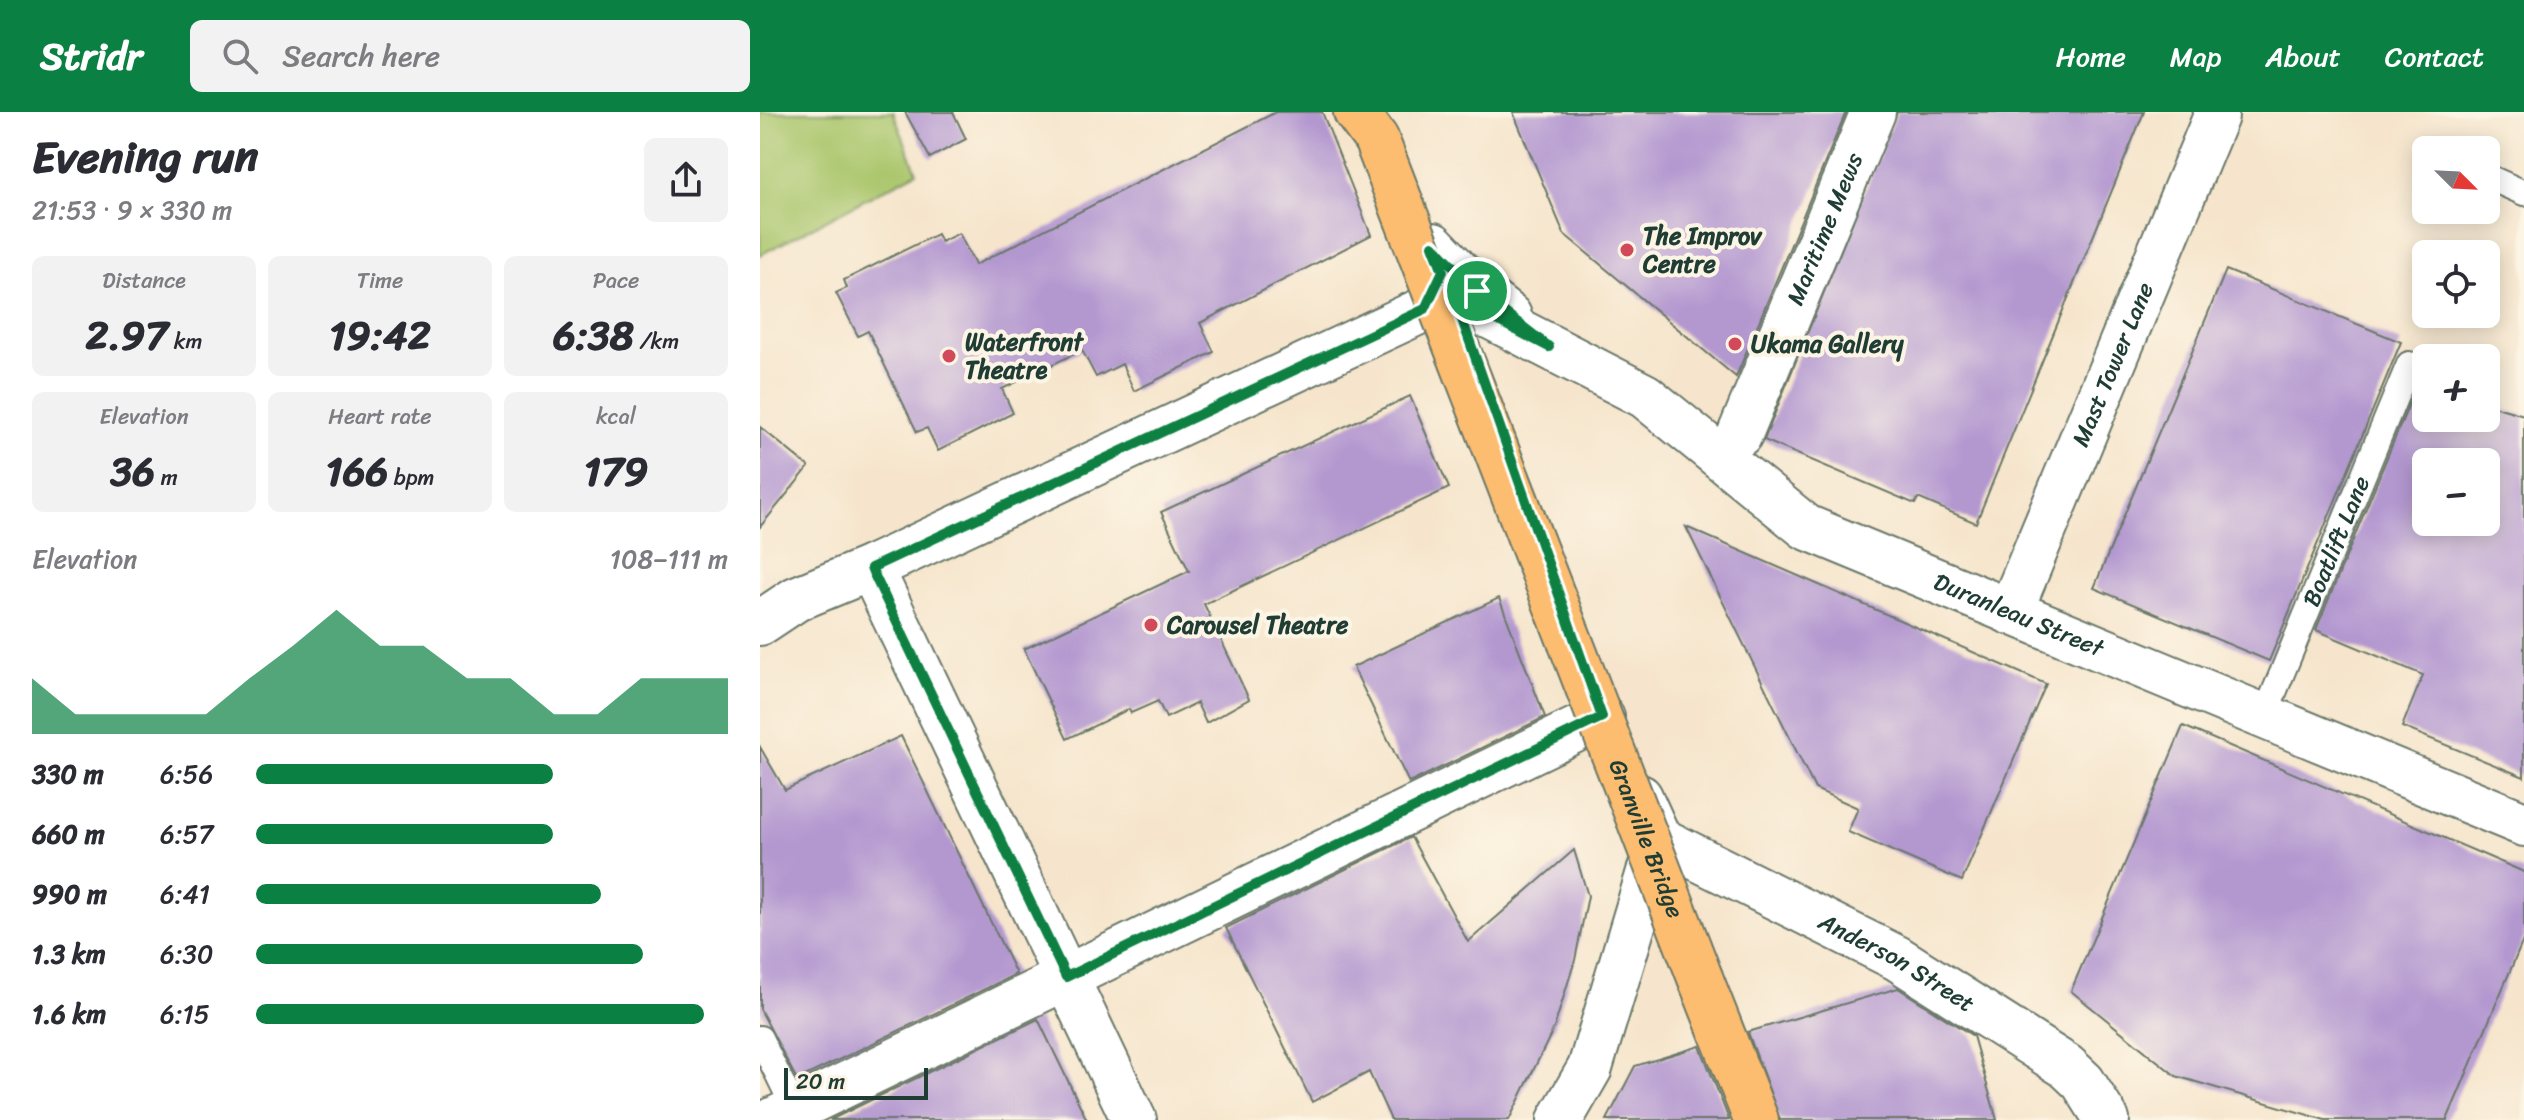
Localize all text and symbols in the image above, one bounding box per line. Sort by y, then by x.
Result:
search box [190,20,750,92]
text: Stridr [40,23,142,90]
text: Search here [282,29,440,83]
text: Home [2056,32,2126,81]
text: Map [2170,32,2221,81]
text: About [2265,32,2341,81]
text: Contact [2385,32,2484,81]
icon: search [218,34,262,78]
text: Evening run [32,118,258,196]
north arrow [2412,136,2500,224]
map controls [2412,136,2500,536]
button: share [644,138,728,222]
street label: Maritime Mews [1774,146,1875,312]
text: 21:53 · 9 × 330 m [32,187,232,233]
place label: The Improv Centre [1642,215,1763,285]
button: locate [2412,240,2500,328]
marker: The Improv Centre [1618,241,1636,259]
pin [1443,257,1511,325]
text: Distance [102,261,186,300]
text: Time [357,261,403,300]
text: Pace [593,261,639,300]
icon: arrive [1455,269,1499,313]
street label: Mast Tower Lane [2060,276,2166,453]
text: 2.97 [86,300,168,371]
text: 19:42 [329,300,431,371]
text: 6:38 [553,300,634,371]
place label: Waterfront Theatre [965,321,1084,391]
text: km [168,322,202,361]
text: /km [634,322,679,361]
place label: Ukama Gallery [1751,323,1904,365]
marker: Ukama Gallery [1726,335,1744,353]
button: + [2412,344,2500,432]
marker: Waterfront Theatre [940,347,958,365]
text: Elevation [99,397,189,436]
text: Heart rate [328,397,432,436]
text: kcal [596,397,636,436]
text: 36 [110,436,155,507]
text: 166 [326,436,388,507]
text: 179 [584,436,648,507]
button: − [2412,448,2500,536]
text: m [155,458,178,497]
text: bpm [388,458,434,497]
street label: Boatlift Lane [2290,469,2382,613]
text: Elevation [32,536,137,582]
text: 108–111 m [610,536,728,582]
street label: Duranleau Street [1927,561,2111,669]
place label: Carousel Theatre [1166,604,1349,646]
marker: Carousel Theatre [1142,616,1160,634]
text: 330 m [32,751,104,797]
text: 6:56 [160,751,213,797]
street label: Granville Bridge [1597,753,1696,924]
text: 660 m [32,811,105,857]
text: 6:57 [160,811,213,857]
text: 990 m [32,871,107,917]
text: 6:41 [160,871,210,917]
street label: Anderson Street [1810,900,1984,1024]
text: 1.3 km [32,931,106,977]
text: 6:30 [160,931,213,977]
text: 1.6 km [32,991,106,1037]
text: 6:15 [160,991,210,1037]
text: 20 m [796,1062,845,1101]
scale bar [784,1064,928,1100]

